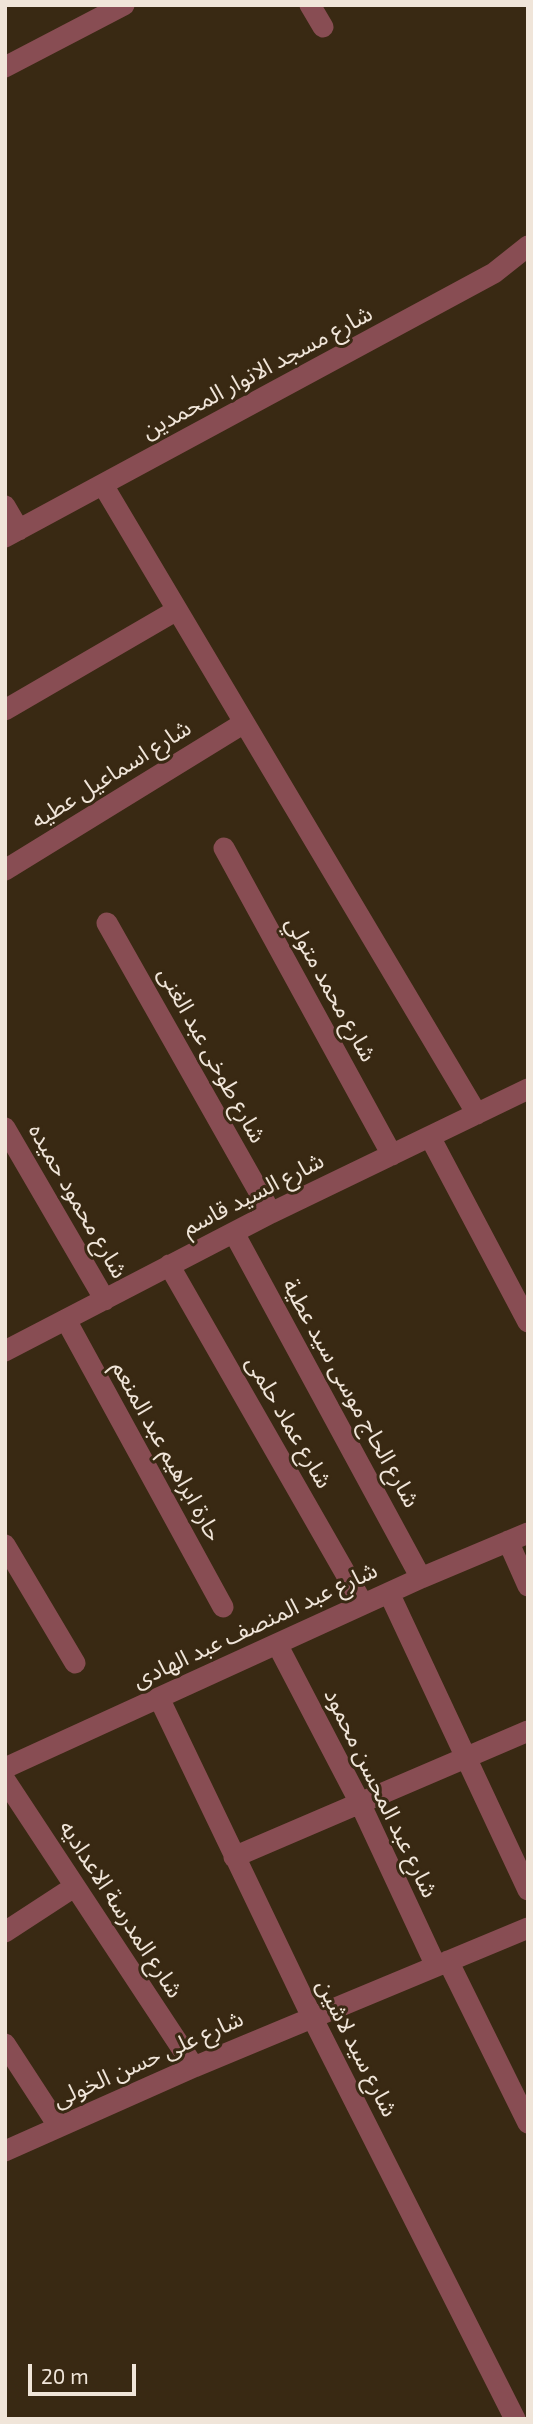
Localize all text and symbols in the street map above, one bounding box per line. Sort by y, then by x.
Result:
street label: شارع مسجد الانوار المحمدين [137,299,377,445]
street label: شارع اسماعيل عطيه [26,714,196,834]
street label: شارع محمد متولي [280,912,382,1066]
street label: شارع طوخى عبد الغنى [152,962,272,1148]
street label: شارع محمود حميده [23,1119,133,1283]
street label: شارع السيد قاسم [178,1147,328,1241]
street label: شارع الحاج موسى سيد عطية [277,1274,425,1512]
street label: شارع عماد حلمى [240,1351,338,1493]
street label: حارة ابراهيم عبد المنعم [106,1356,228,1546]
street label: شارع عبد المنصف عبد الهادى [128,1556,382,1694]
street label: شارع عبد المحسن محمود [318,1684,444,1902]
street label: شارع المدرسة الاعداديه [53,1815,189,2003]
street label: شارع سيد لاشين [310,1975,404,2121]
street label: شارع على حسن الخولى [49,2005,247,2113]
scale bar [32,2350,140,2394]
text: 20 m [41,2363,89,2388]

